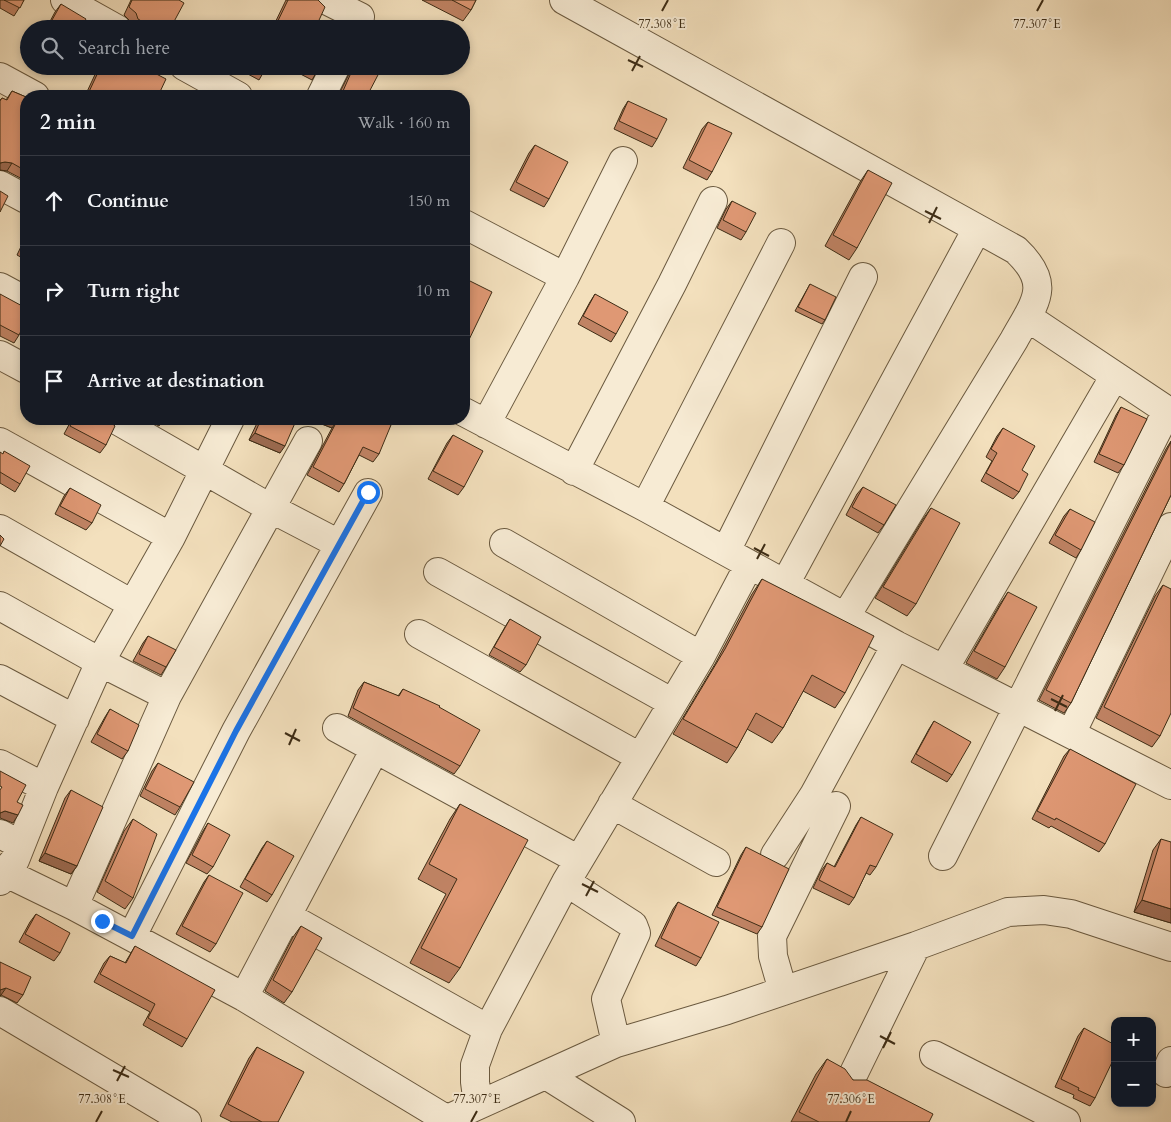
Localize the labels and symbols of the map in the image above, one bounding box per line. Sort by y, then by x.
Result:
text: 77.308°E [638,16,686,32]
text: 77.307°E [1013,16,1061,32]
route start [357,481,380,504]
route end [91,910,114,933]
text: 77.308°E [78,1091,126,1107]
text: 77.307°E [453,1091,501,1107]
text: 77.306°E [827,1091,875,1107]

